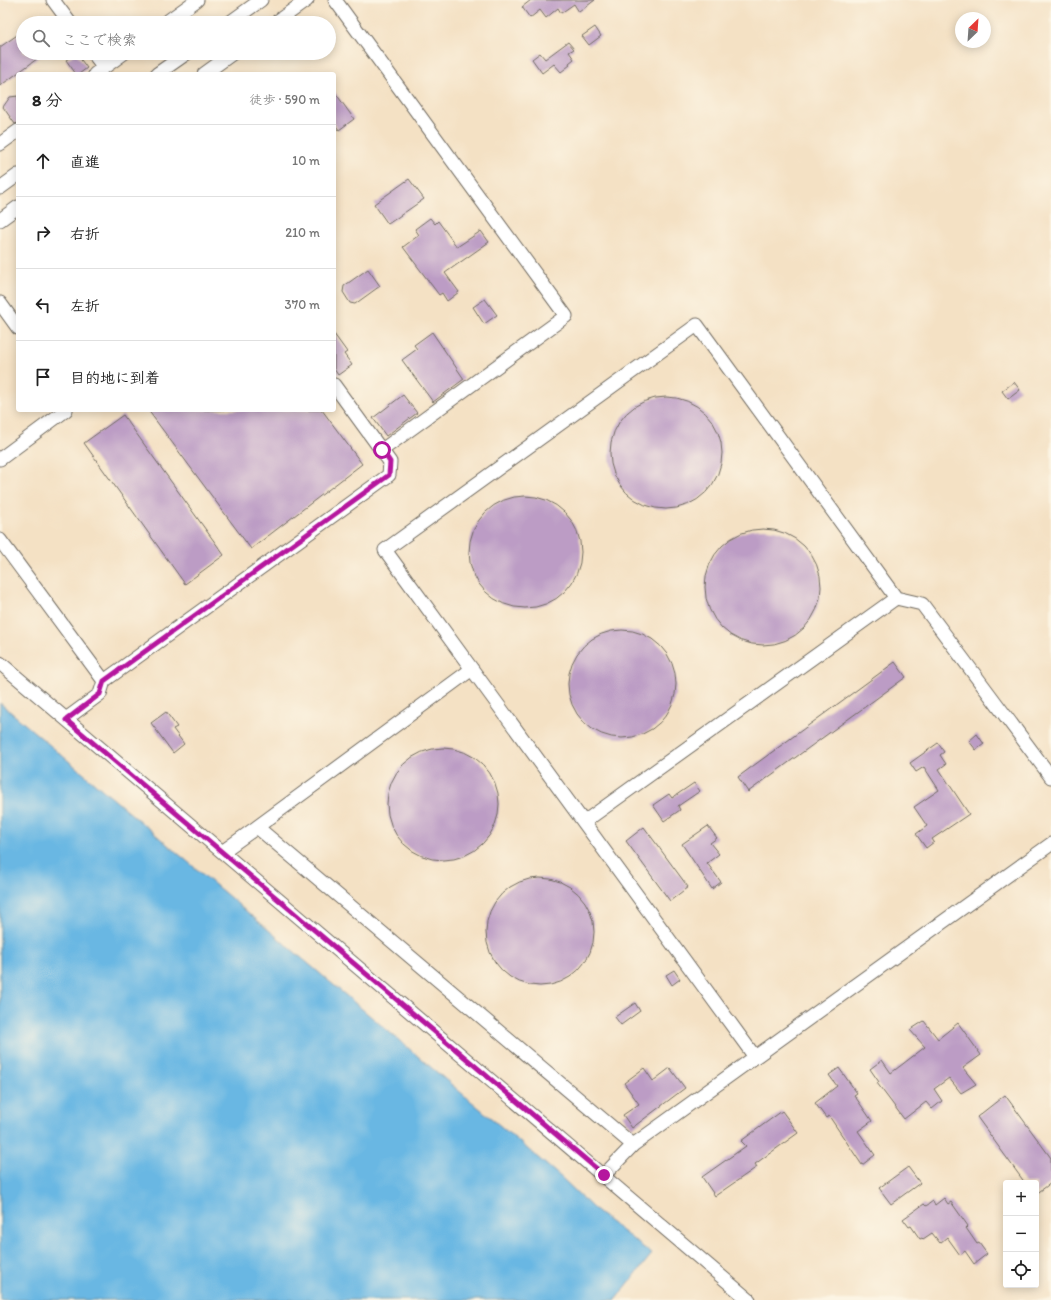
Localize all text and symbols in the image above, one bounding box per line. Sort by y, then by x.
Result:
north arrow [955,12,991,48]
search box [16,16,336,60]
icon: search [30,27,52,49]
text: ここで検索 [62,31,137,49]
text: 8 分 [32,90,62,110]
text: 徒歩 · 590 m [250,92,320,107]
icon: ahead [32,150,54,172]
text: 直進 [70,153,100,171]
text: 10 m [292,153,320,168]
icon: right [32,222,54,244]
text: 右折 [70,225,100,243]
text: 210 m [285,225,320,240]
icon: left [32,294,54,316]
text: 左折 [70,297,100,315]
text: 370 m [285,297,320,312]
icon: arrive [32,366,54,388]
text: 目的地に到着 [70,369,160,387]
route start [373,441,391,459]
route end [595,1166,613,1184]
map controls [1003,1180,1039,1288]
button: + [1003,1180,1039,1216]
button: − [1003,1216,1039,1252]
button: locate [1003,1252,1039,1288]

